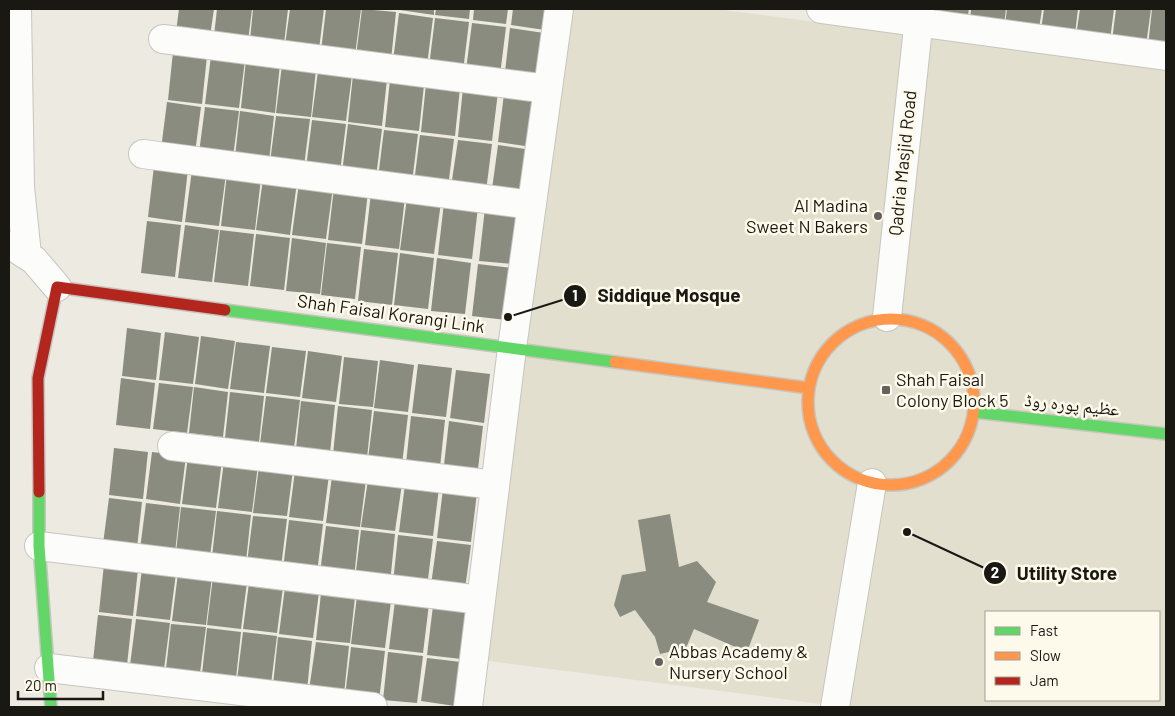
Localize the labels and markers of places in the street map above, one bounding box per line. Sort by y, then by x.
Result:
place label: Al Madina Sweet N Bakers [746,194,868,237]
marker: Al Madina Sweet N Bakers [872,210,884,222]
callout: Siddique Mosque [562,279,750,313]
place label: Shah Faisal Colony Block 5 [896,368,1009,411]
marker: Shah Faisal Colony Block 5 [880,384,892,396]
callout: Utility Store [982,556,1128,590]
place label: Abbas Academy & Nursery School [669,640,808,683]
marker: Abbas Academy & Nursery School [653,656,665,668]

